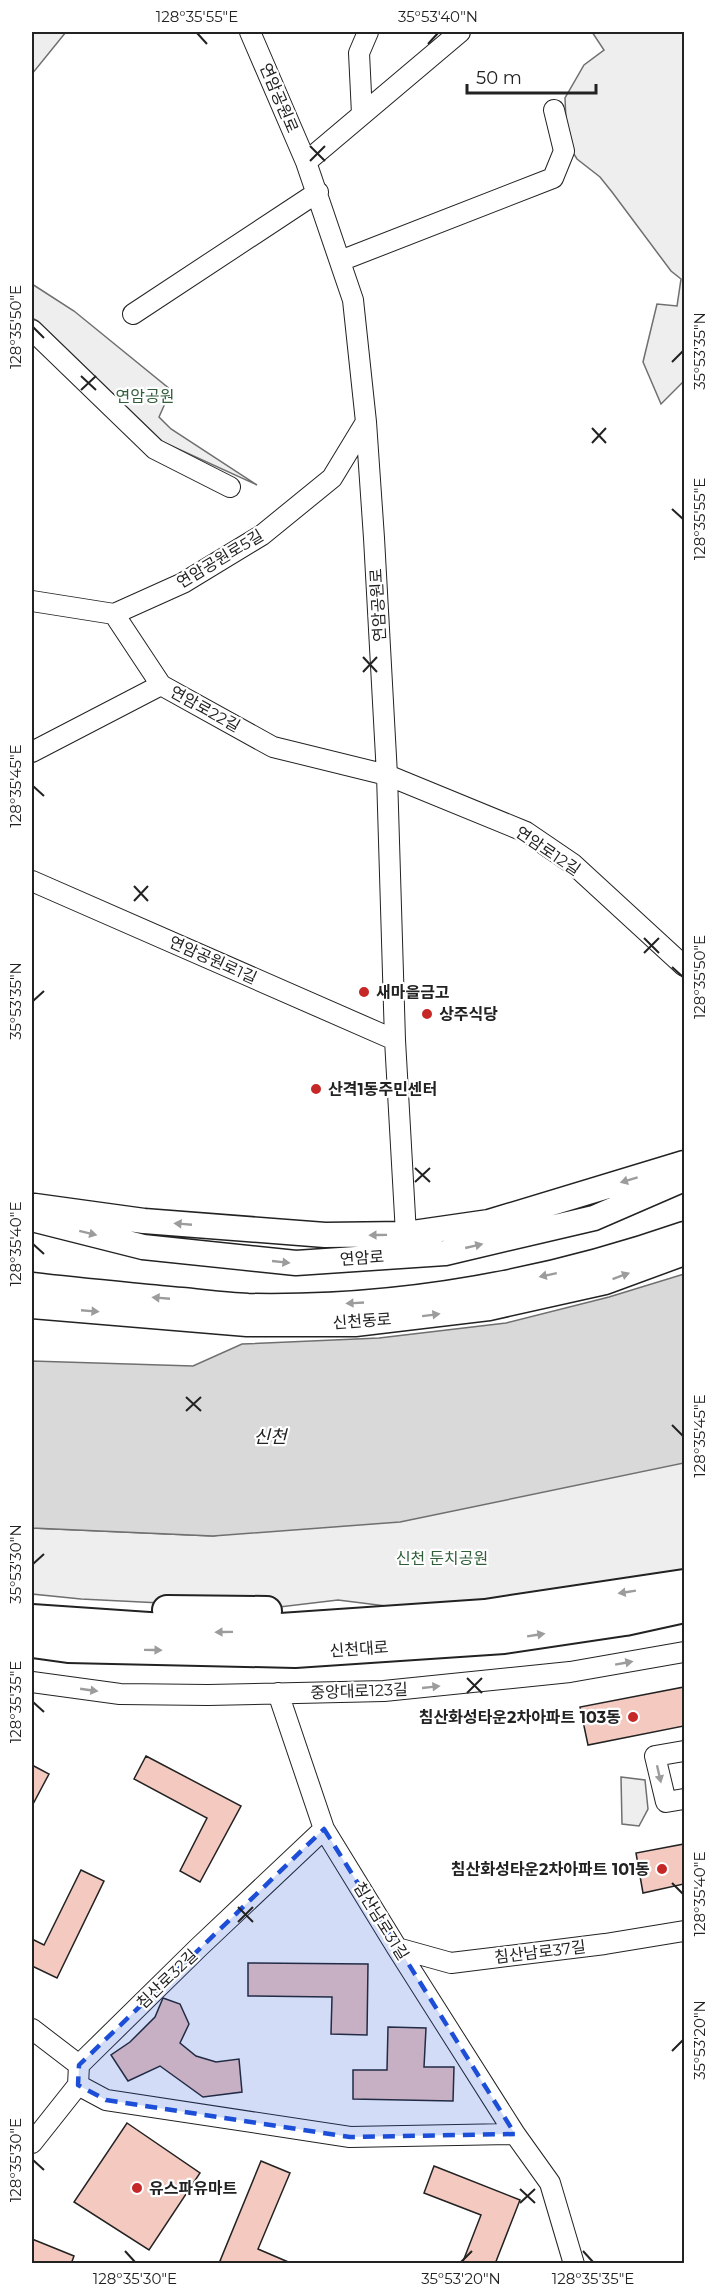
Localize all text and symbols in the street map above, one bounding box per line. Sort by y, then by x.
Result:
text: 128°35'55"E [156,7,238,26]
text: 35°53'40"N [398,7,478,26]
scale bar [467,57,596,95]
street label: 연암공원로 [256,60,302,136]
text: 50 m [476,67,522,89]
text: 128°35'50"E [6,285,25,369]
text: 35°53'35"N [690,312,709,390]
park label: 연암공원 [116,387,174,406]
text: 128°35'55"E [690,478,709,560]
street label: 연암공원로5길 [173,526,267,592]
street label: 연암공원로 [367,567,389,642]
street label: 연암로22길 [167,682,243,736]
text: 128°35'45"E [6,744,25,828]
street label: 연암로12길 [512,823,584,879]
street label: 연암공원로1길 [166,932,260,988]
text: 128°35'50"E [690,935,709,1019]
text: 35°53'35"N [6,962,25,1040]
place label: 새마을금고 [376,983,450,1002]
marker: 새마을금고 [357,985,371,999]
place label: 상주식당 [439,1005,498,1024]
marker: 상주식당 [420,1007,434,1021]
place label: 산격1동주민센터 [328,1080,437,1099]
marker: 산격1동주민센터 [309,1082,323,1096]
one-way arrow [620,1176,638,1185]
text: 128°35'40"E [6,1202,25,1286]
one-way arrow [174,1219,193,1229]
one-way arrow [79,1229,97,1239]
one-way arrow [368,1230,387,1240]
one-way arrow [465,1240,484,1250]
street label: 연암로 [339,1247,385,1269]
one-way arrow [271,1257,290,1267]
one-way arrow [612,1270,630,1280]
one-way arrow [538,1271,557,1280]
one-way arrow [151,1293,170,1303]
one-way arrow [346,1298,365,1307]
one-way arrow [80,1306,99,1316]
street label: 신천동로 [332,1309,392,1333]
one-way arrow [421,1310,440,1320]
text: 128°35'45"E [690,1394,709,1478]
water label: 신천 [253,1426,289,1448]
text: 35°53'30"N [6,1524,25,1604]
park label: 신천 둔치공원 [396,1549,488,1568]
one-way arrow [617,1588,636,1597]
one-way arrow [214,1627,233,1637]
one-way arrow [526,1630,545,1639]
street label: 신천대로 [329,1637,389,1661]
one-way arrow [143,1645,162,1654]
one-way arrow [615,1658,634,1667]
text: 128°35'35"E [6,1661,25,1743]
street label: 중앙대로123길 [310,1680,408,1702]
one-way arrow [421,1682,440,1692]
one-way arrow [80,1686,99,1695]
place label: 침산화성타운2차아파트 103동 [419,1708,621,1727]
marker: 침산화성타운2차아파트 103동 [626,1710,640,1724]
one-way arrow [655,1764,664,1783]
text: 128°35'40"E [690,1852,709,1936]
place label: 침산화성타운2차아파트 101동 [451,1860,650,1879]
marker: 침산화성타운2차아파트 101동 [655,1862,669,1876]
street label: 침산남로31길 [350,1878,412,1964]
street label: 침산남로37길 [493,1937,587,1967]
street label: 침산로32길 [133,1945,201,2013]
text: 35°53'20"N [690,2000,709,2080]
text: 128°35'30"E [6,2118,25,2202]
place label: 유스파유마트 [149,2179,238,2198]
marker: 유스파유마트 [130,2181,144,2195]
text: 128°35'30"E [93,2269,177,2288]
text: 35°53'20"N [421,2269,501,2288]
text: 128°35'35"E [552,2269,634,2288]

